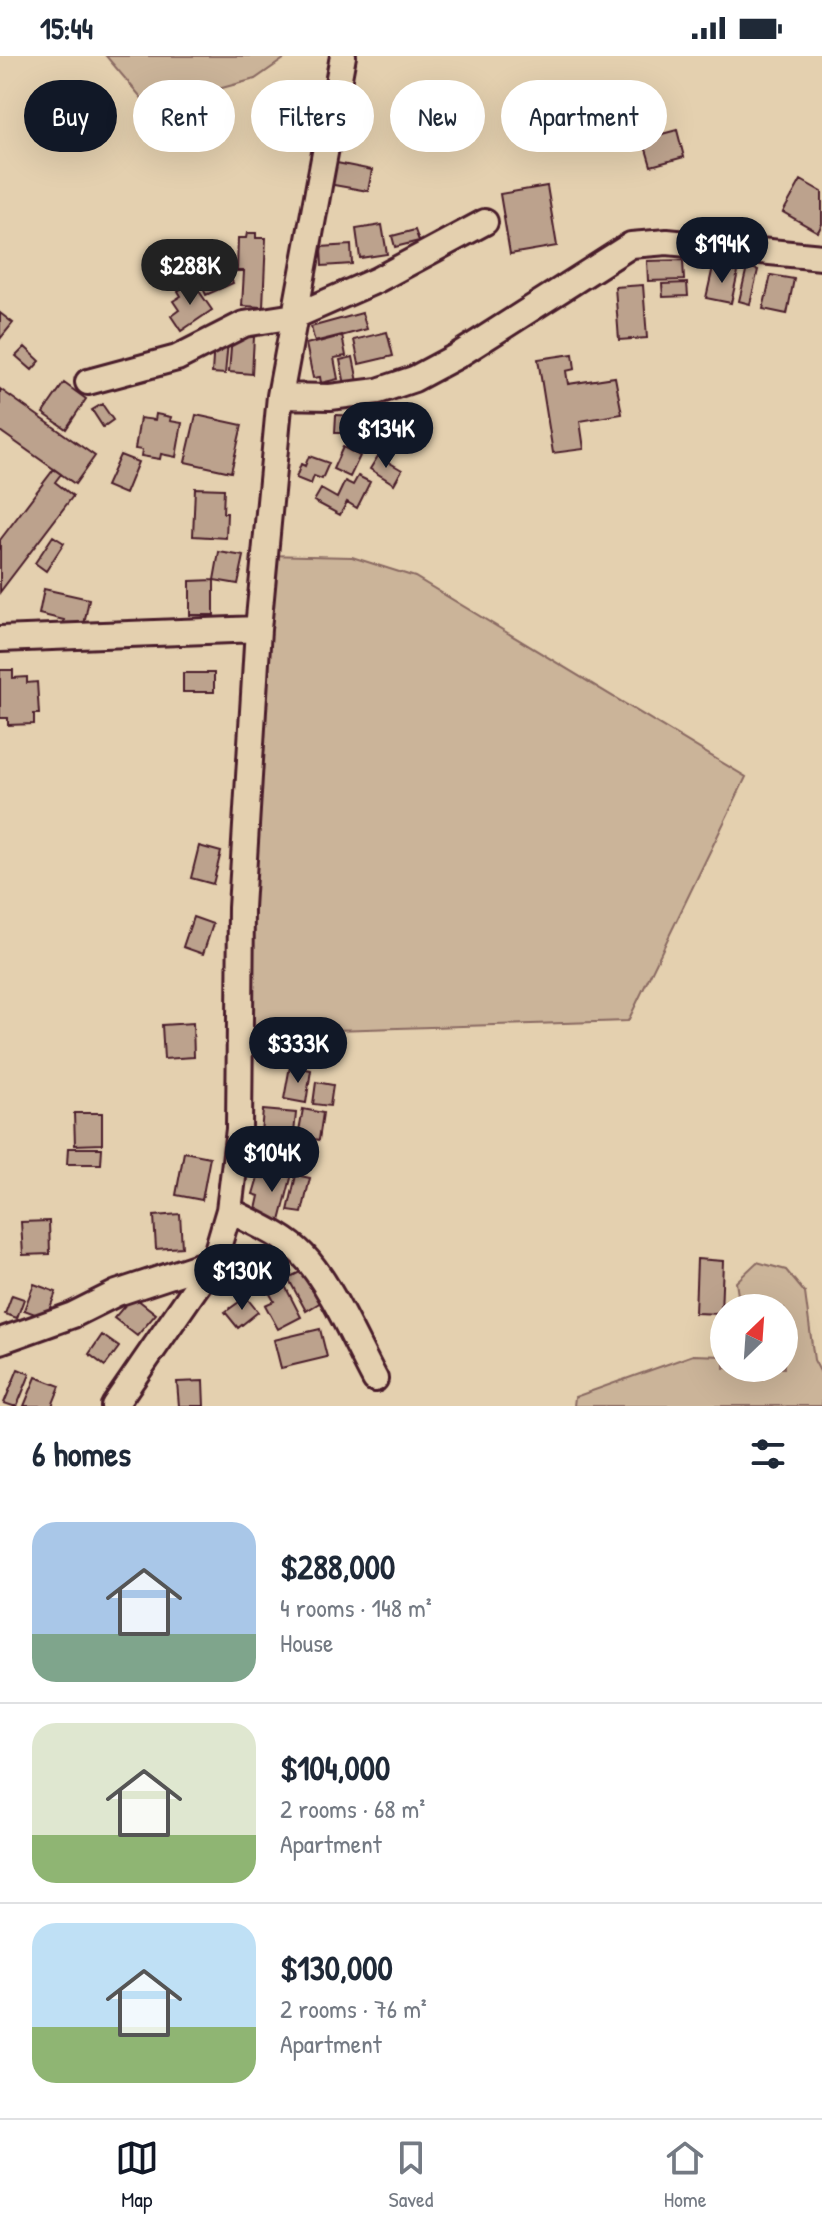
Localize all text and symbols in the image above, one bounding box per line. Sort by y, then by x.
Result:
text: 15:44 [40,8,93,48]
chip: Buy [24,80,117,152]
chip: Rent [133,80,235,152]
chip: Filters [251,80,374,152]
chip: New [390,80,485,152]
chip: Apartment [501,80,667,152]
pin: $194K [666,217,778,285]
text: $194K [694,225,750,260]
pin: $288K [134,239,246,307]
text: $288K [159,247,221,282]
pin: $134K [330,402,442,470]
text: $134K [357,410,415,445]
pin: $333K [242,1017,354,1085]
text: $333K [267,1025,329,1060]
pin: $104K [216,1126,328,1194]
text: $104K [243,1134,301,1169]
pin: $130K [186,1244,298,1312]
text: $130K [212,1252,272,1287]
north arrow [710,1294,798,1382]
map controls [710,1294,798,1382]
text: 6 homes [32,1431,131,1477]
icon: filters [746,1432,790,1476]
text: $288,000 [280,1544,395,1590]
icon: home [96,1554,192,1650]
text: 4 rooms · 148 m² [280,1590,432,1625]
text: House [280,1625,333,1660]
text: $104,000 [280,1745,390,1791]
icon: home [96,1755,192,1851]
text: 2 rooms · 68 m² [280,1791,425,1826]
text: Apartment [280,1826,382,1861]
text: $130,000 [280,1945,393,1991]
icon: home [96,1955,192,2051]
text: 2 rooms · 76 m² [280,1991,427,2026]
text: Apartment [280,2026,382,2061]
tab: Map [115,2136,159,2214]
tab: Saved [389,2136,433,2214]
tab: Home [663,2136,707,2214]

